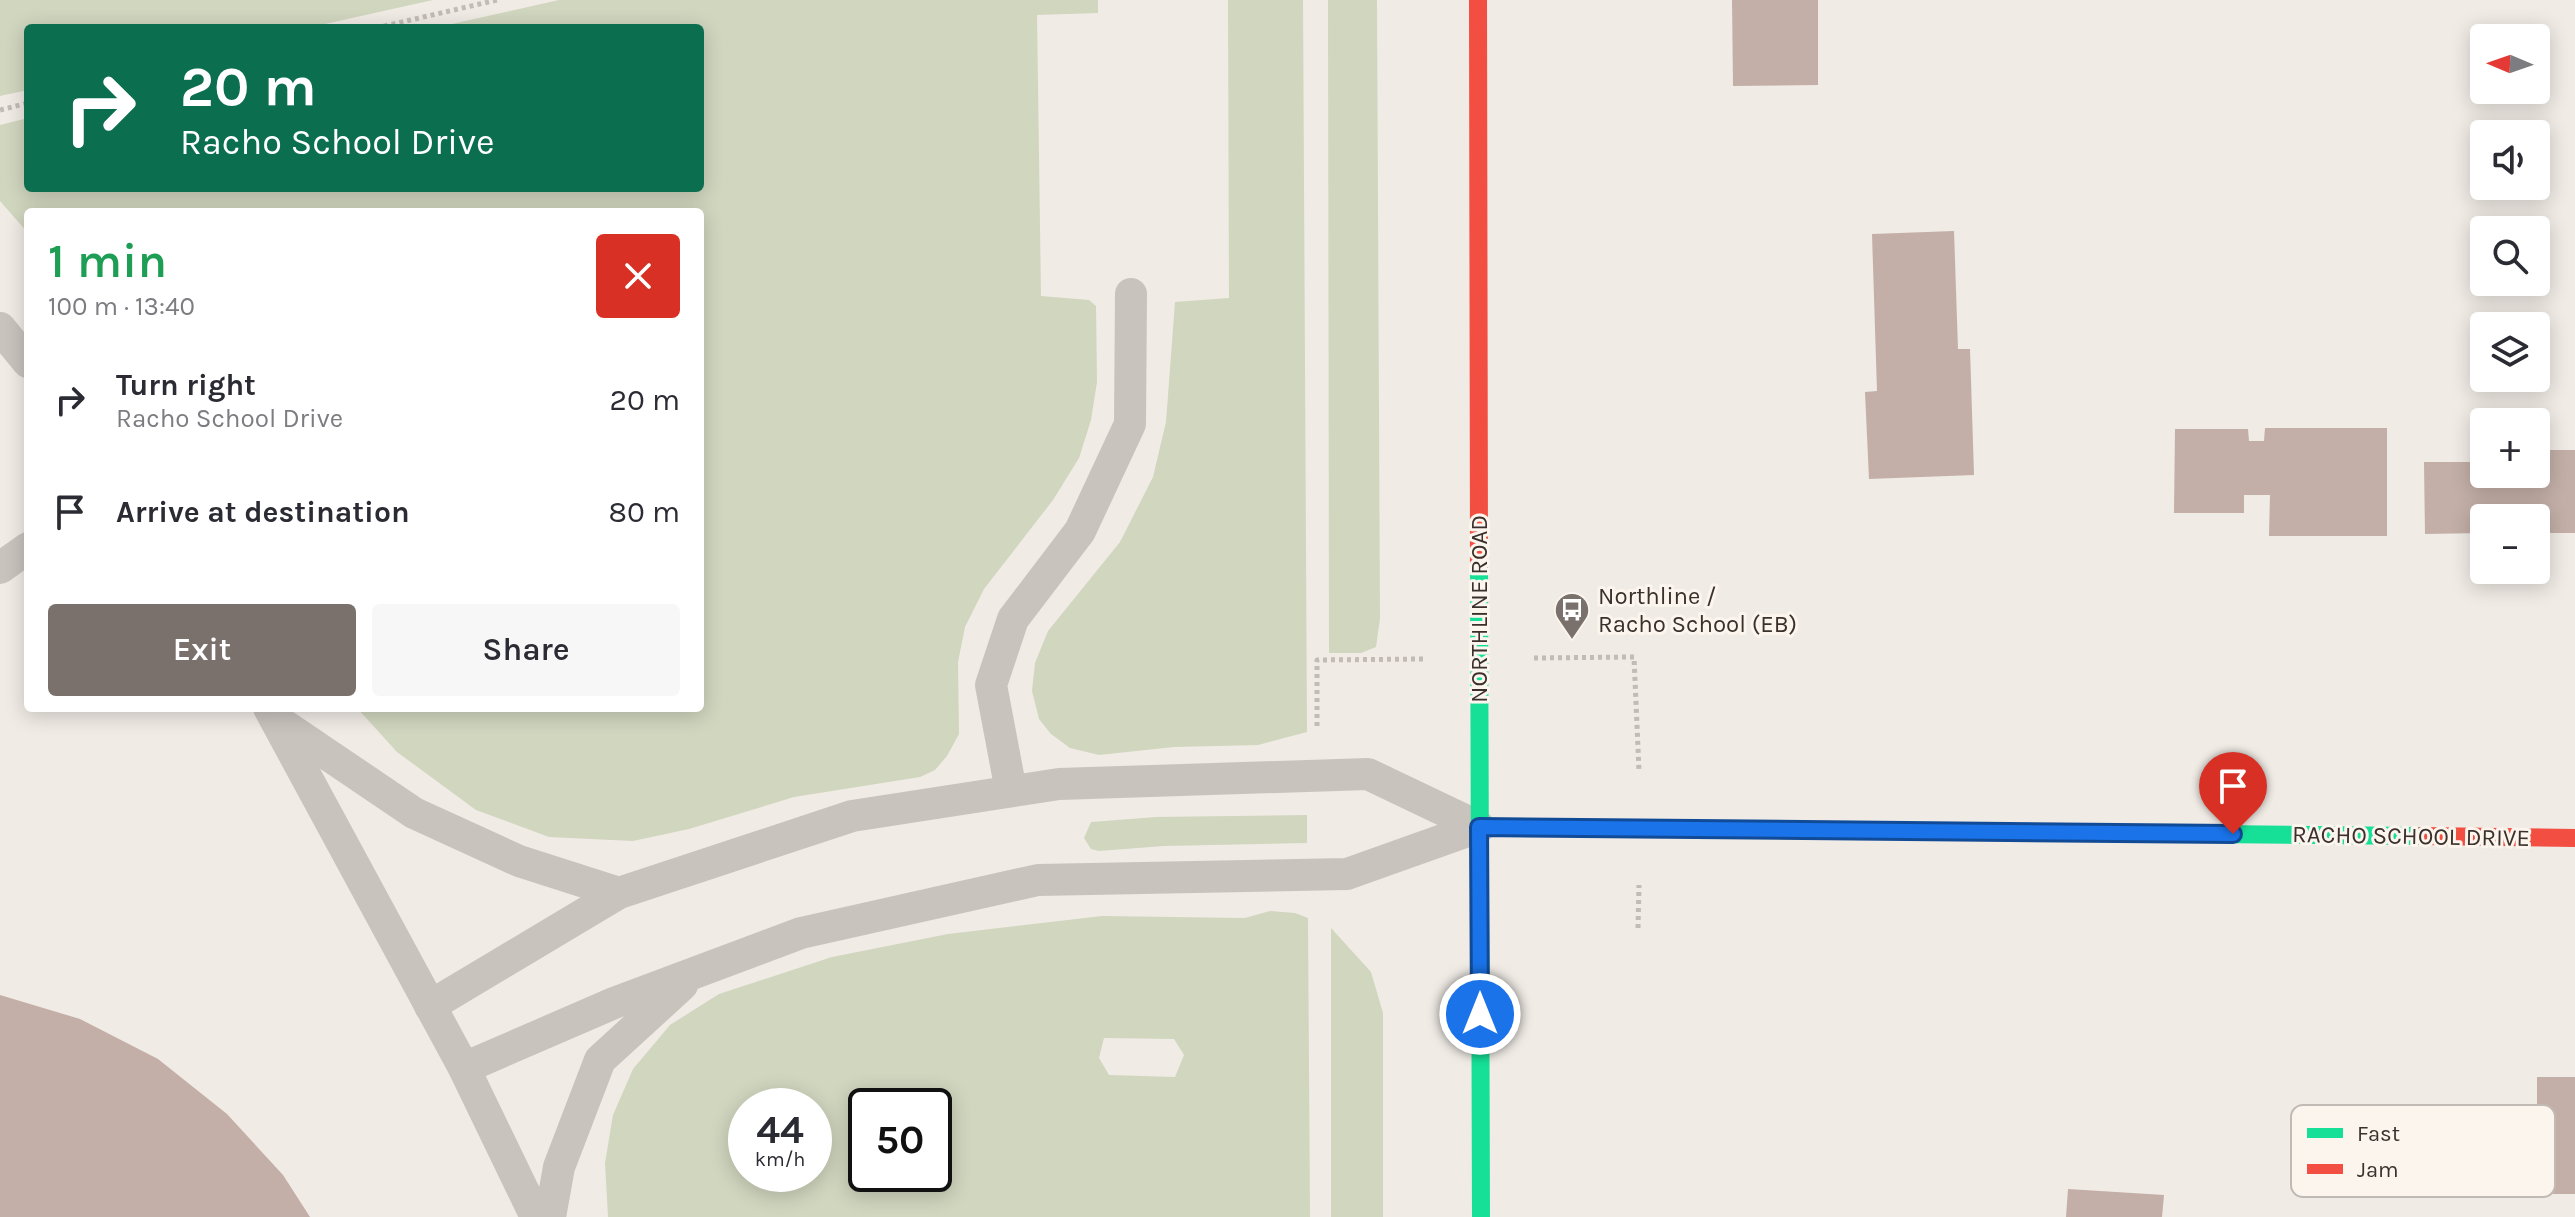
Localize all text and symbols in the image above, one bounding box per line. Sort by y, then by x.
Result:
north arrow [2470,24,2550,104]
map controls [2470,24,2550,584]
text: 20 m [180,54,317,119]
icon: right [48,56,152,160]
button: sound [2470,120,2550,200]
text: Racho School Drive [180,121,495,163]
button: search [2470,216,2550,296]
text: 1 min [48,233,167,289]
button: close [596,234,680,318]
text: 100 m · 13:40 [48,291,195,322]
button: layers [2470,312,2550,392]
text: Turn right [116,367,256,403]
icon: right [48,378,92,422]
text: 20 m [610,382,680,418]
text: Racho School Drive [116,403,343,434]
button: + [2470,408,2550,488]
icon: arrive [48,490,92,534]
text: Arrive at destination [116,494,410,530]
text: 80 m [609,494,680,530]
button: − [2470,504,2550,584]
street label: NORTHLINE ROAD [1465,515,1493,703]
place label: Northline / Racho School (EB) [1598,582,1797,638]
bus stop icon: Northline / Racho School (EB) [1553,591,1591,641]
button: Exit [48,604,356,696]
button: Share [372,604,680,696]
pin [2199,752,2267,834]
icon: arrive [2211,764,2255,808]
street label: RACHO SCHOOL DRIVE [2292,820,2530,852]
position arrow [1438,972,1522,1056]
speed limit sign: 50 [848,1088,952,1192]
legend [2291,1105,2555,1197]
text: 44 [756,1106,804,1153]
text: Fast [2357,1121,2400,1147]
text: km/h [755,1148,805,1171]
text: Jam [2357,1157,2399,1183]

